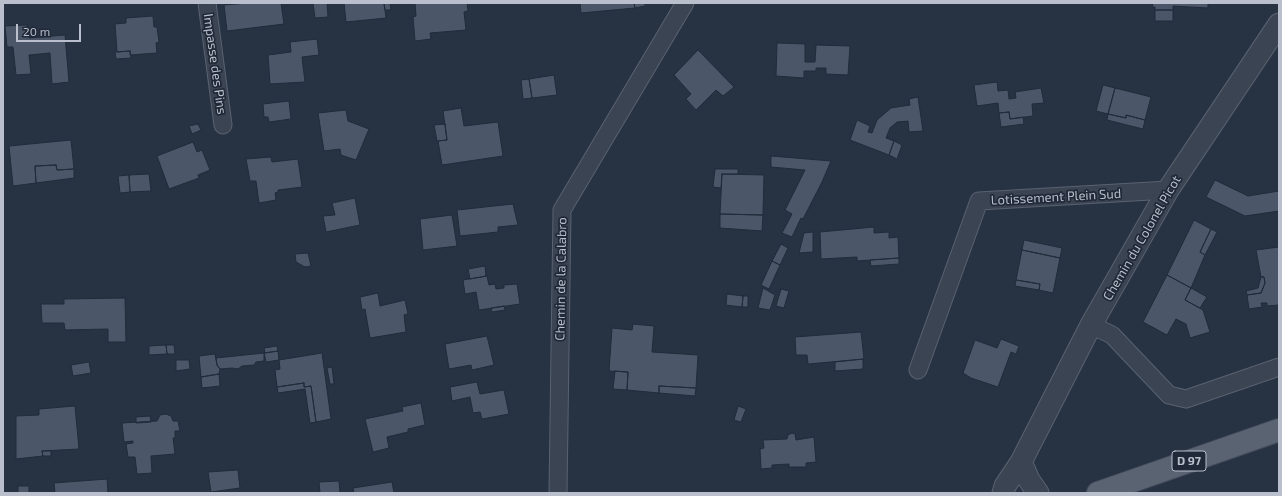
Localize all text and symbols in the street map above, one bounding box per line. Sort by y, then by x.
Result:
street label: Impasse des Pins [200,13,230,115]
scale bar [18,16,83,42]
text: 20 m [23,24,50,38]
street label: Chemin du Colonel Picot [1100,173,1184,303]
street label: Lotissement Plein Sud [990,186,1122,208]
street label: Chemin de la Calabro [552,217,570,341]
road number: D 97 [1172,451,1206,471]

